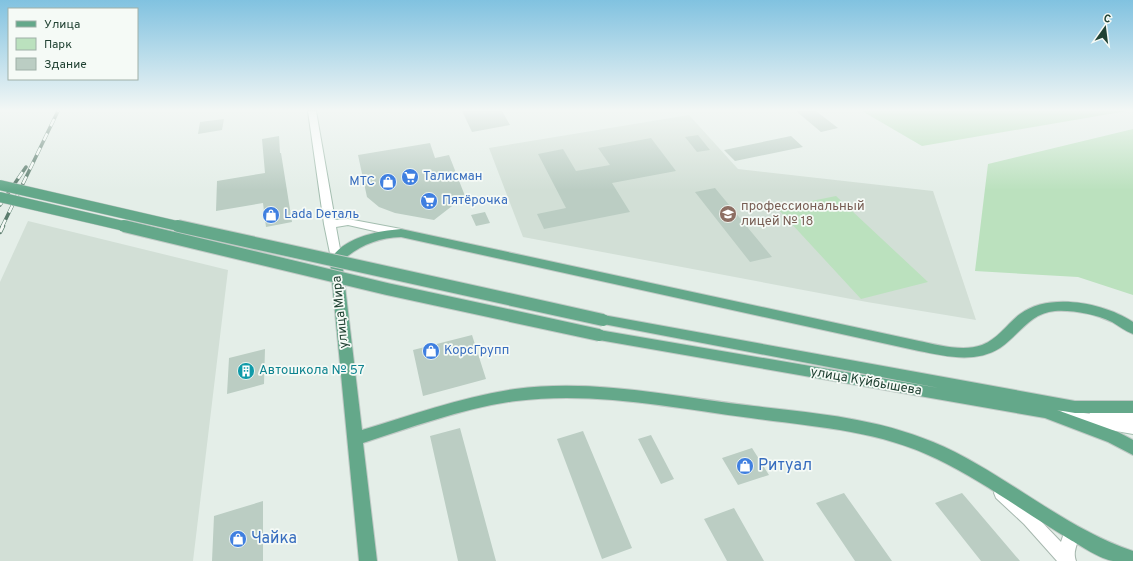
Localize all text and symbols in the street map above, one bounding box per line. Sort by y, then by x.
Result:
legend [8,8,138,80]
north arrow [1085,8,1125,48]
text: С [1102,12,1112,27]
text: Улица [44,17,80,33]
text: Парк [44,37,72,53]
text: Здание [44,57,87,73]
supermarket icon: Талисман [400,167,420,187]
place label: Талисман [423,169,482,185]
shop icon: МТС [378,172,398,192]
place label: МТС [349,174,375,190]
supermarket icon: Пятёрочка [419,191,439,211]
place label: Пятёрочка [442,193,508,209]
place label: профессиональный лицей № 18 [741,199,865,230]
school or university icon: профессиональный лицей № 18 [718,204,738,224]
shop icon: Lada Dеталь [261,205,281,225]
place label: Lada Dеталь [284,207,359,223]
street label: улица Мира [329,275,353,349]
shop icon: КорсГрупп [421,341,441,361]
place label: КорсГрупп [444,343,509,359]
building icon: Автошкола № 57 [236,361,256,381]
place label: Автошкола № 57 [259,363,365,379]
street label: улица Куйбышева [809,364,923,400]
shop icon: Ритуал [735,456,755,476]
place label: Ритуал [758,456,812,476]
shop icon: Чайка [228,529,248,549]
place label: Чайка [251,529,297,549]

